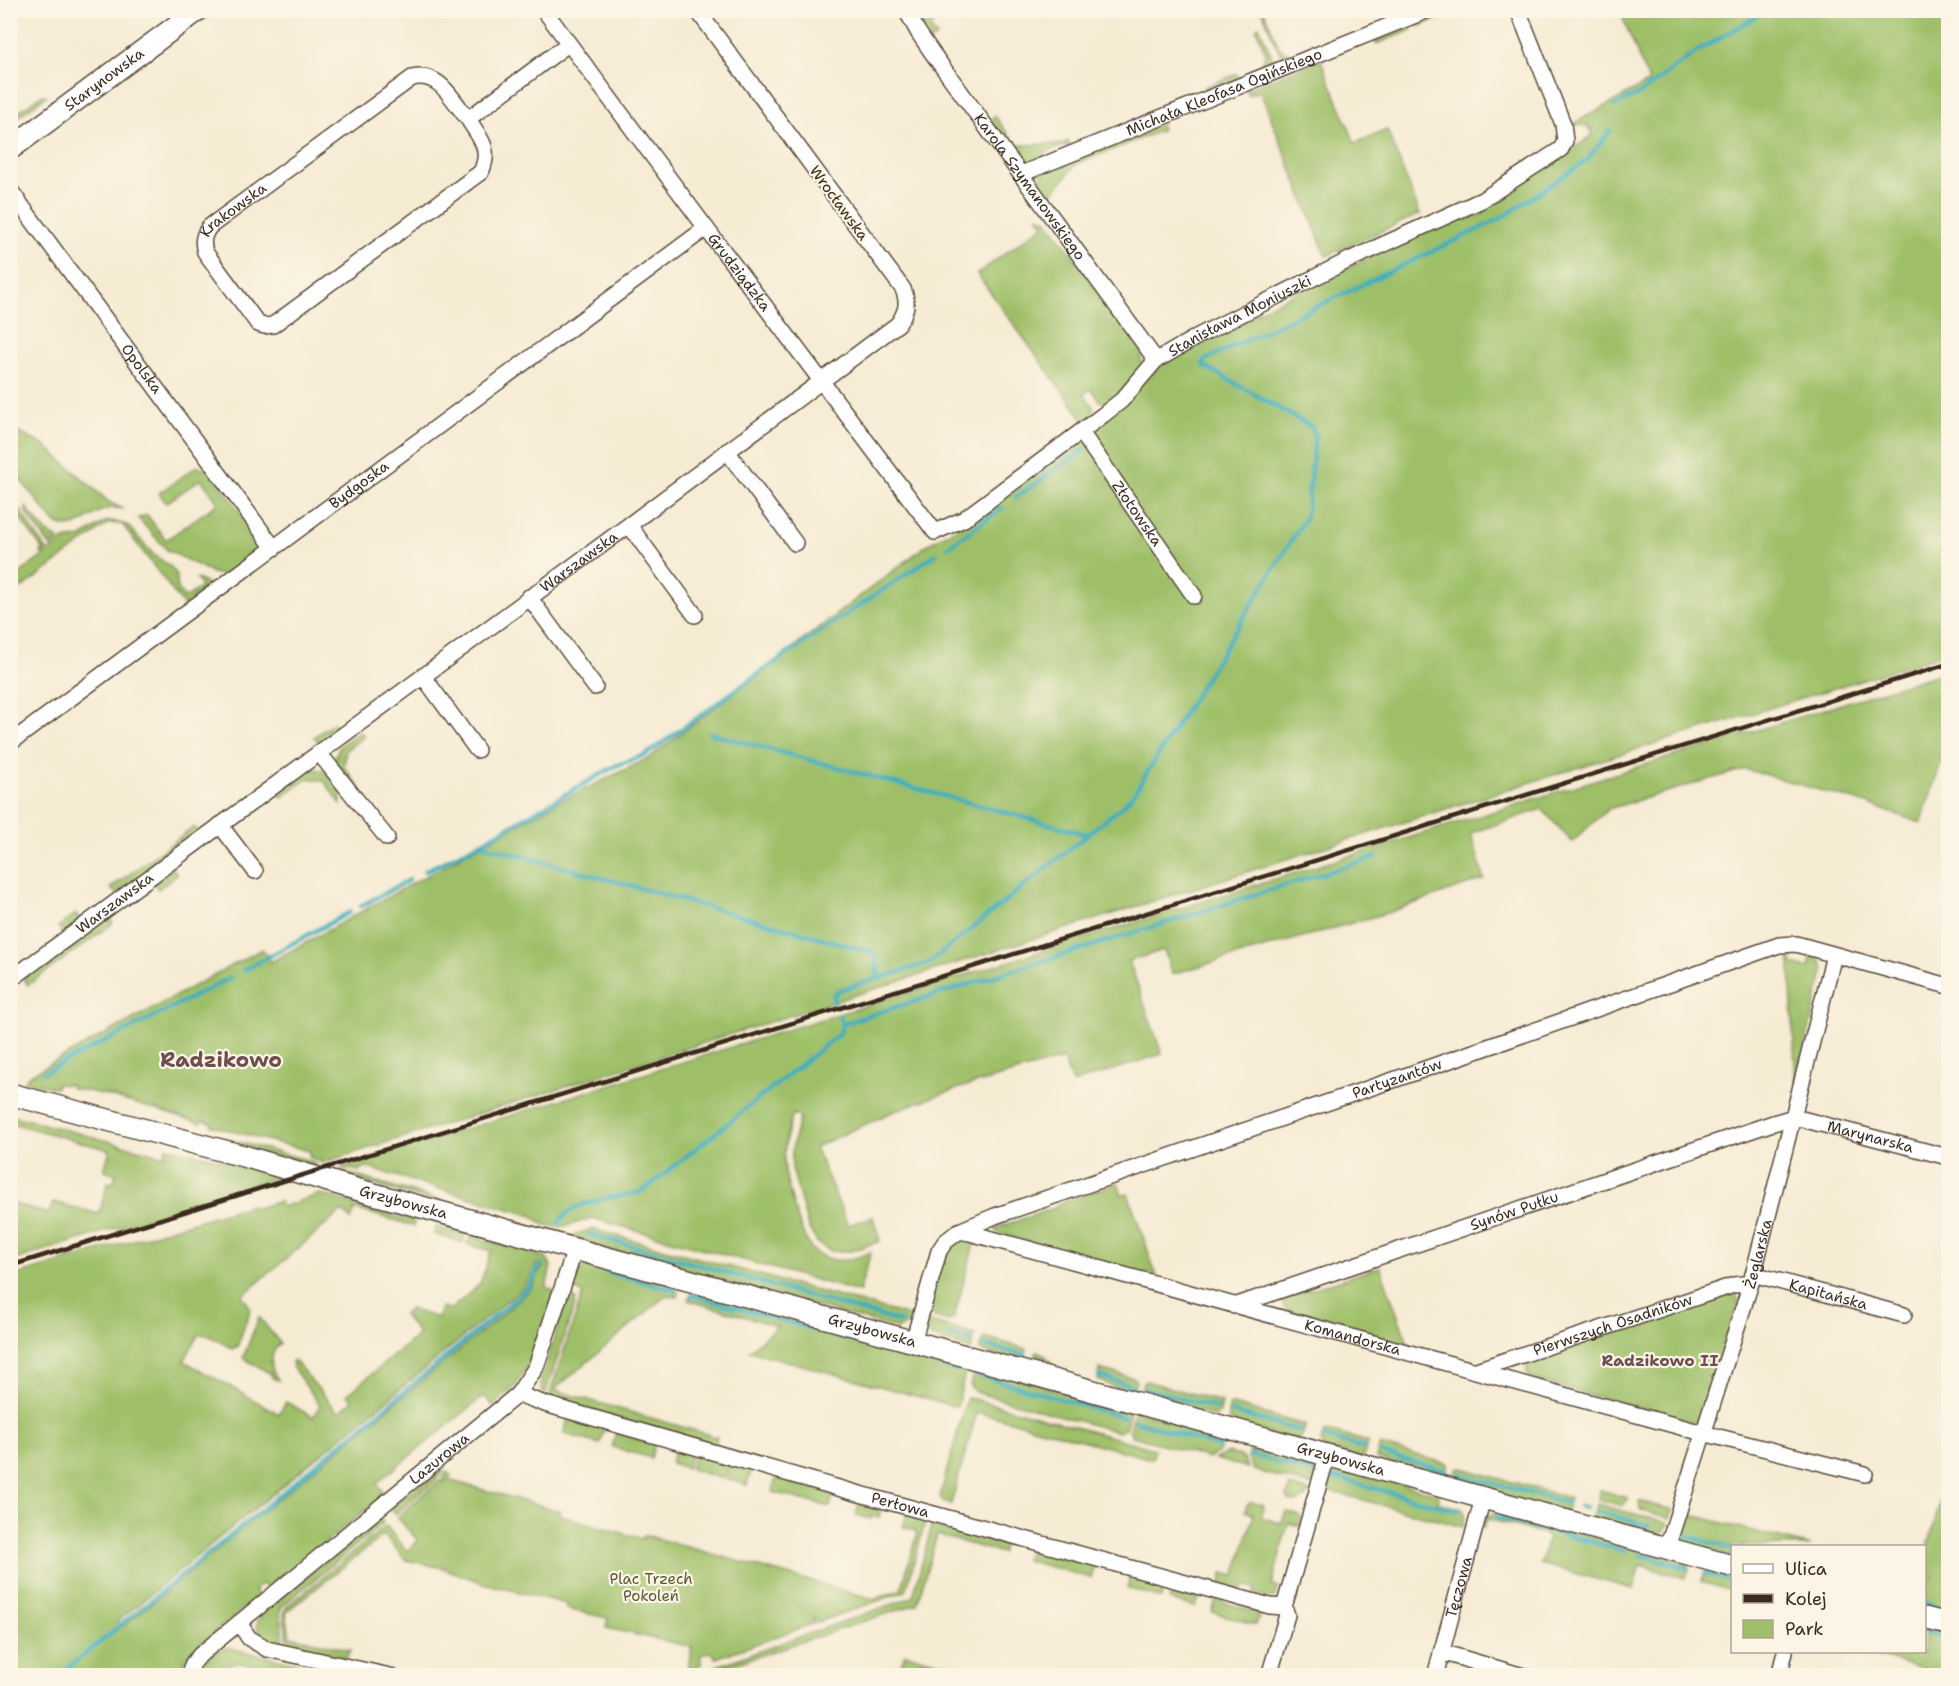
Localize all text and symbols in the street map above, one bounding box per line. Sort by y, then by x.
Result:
street label: Starynowska [60,43,148,116]
street label: Michała Kleofasa Ogińskiego [1123,44,1325,141]
street label: Karola Szymanowskiego [970,109,1090,264]
street label: Wrocławska [805,161,873,245]
street label: Krakowska [195,178,271,240]
street label: Grudziądzka [703,229,776,316]
street label: Stanisława Moniuszki [1165,271,1315,361]
street label: Opolska [117,340,167,398]
street label: Bydgoska [325,456,393,514]
street label: Złotowska [1107,477,1167,551]
street label: Warszawska [536,526,622,597]
street label: Warszawska [72,867,158,938]
district label: Radzikowo [160,1046,282,1074]
street label: Partyzantów [1350,1054,1445,1103]
street label: Marynarska [1825,1116,1916,1158]
street label: Grzybowska [357,1180,450,1224]
street label: Synów Pułku [1467,1187,1561,1235]
street label: Żeglarska [1740,1216,1777,1291]
street label: Kapitańska [1787,1274,1870,1315]
street label: Pierwszych Osadników [1531,1289,1695,1360]
street label: Grzybowska [826,1309,919,1352]
street label: Komandorska [1302,1315,1404,1360]
district label: Radzikowo II [1602,1350,1718,1371]
street label: Lazurowa [405,1428,474,1489]
street label: Grzybowska [1295,1437,1388,1481]
street label: Perłowa [869,1488,932,1523]
legend [1731,1545,1926,1653]
street label: Tęczowa [1441,1554,1477,1620]
text: Ulica [1785,1557,1827,1581]
park label: Plac Trzech Pokoleń [609,1569,693,1606]
text: Kolej [1785,1587,1827,1611]
text: Park [1785,1617,1824,1641]

